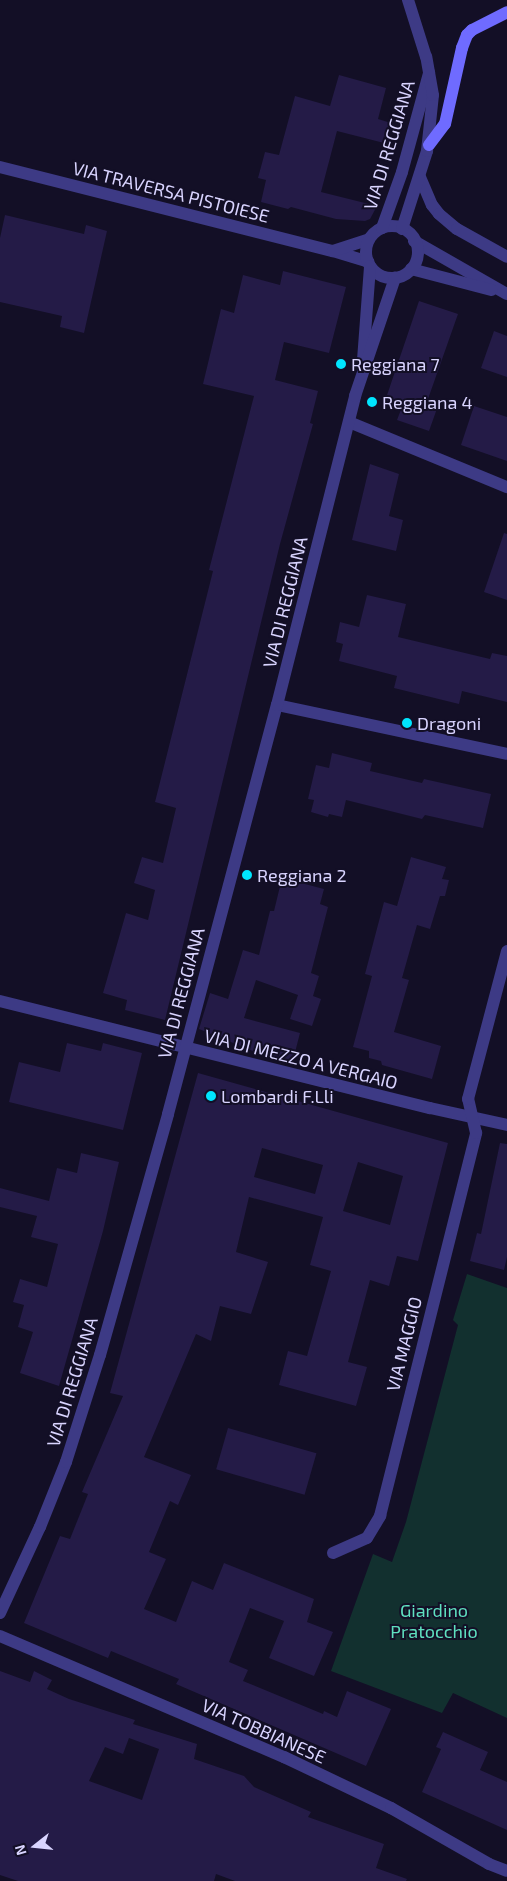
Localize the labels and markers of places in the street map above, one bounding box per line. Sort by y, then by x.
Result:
place label: Reggiana 7 [351,353,440,375]
marker: Reggiana 7 [335,358,347,370]
place label: Reggiana 4 [382,391,473,413]
marker: Reggiana 4 [366,396,378,408]
place label: Dragoni [417,712,481,734]
marker: Dragoni [401,717,413,729]
place label: Reggiana 2 [257,864,347,886]
marker: Reggiana 2 [241,869,253,881]
place label: Lombardi F.Lli [221,1085,334,1107]
marker: Lombardi F.Lli [205,1090,217,1102]

